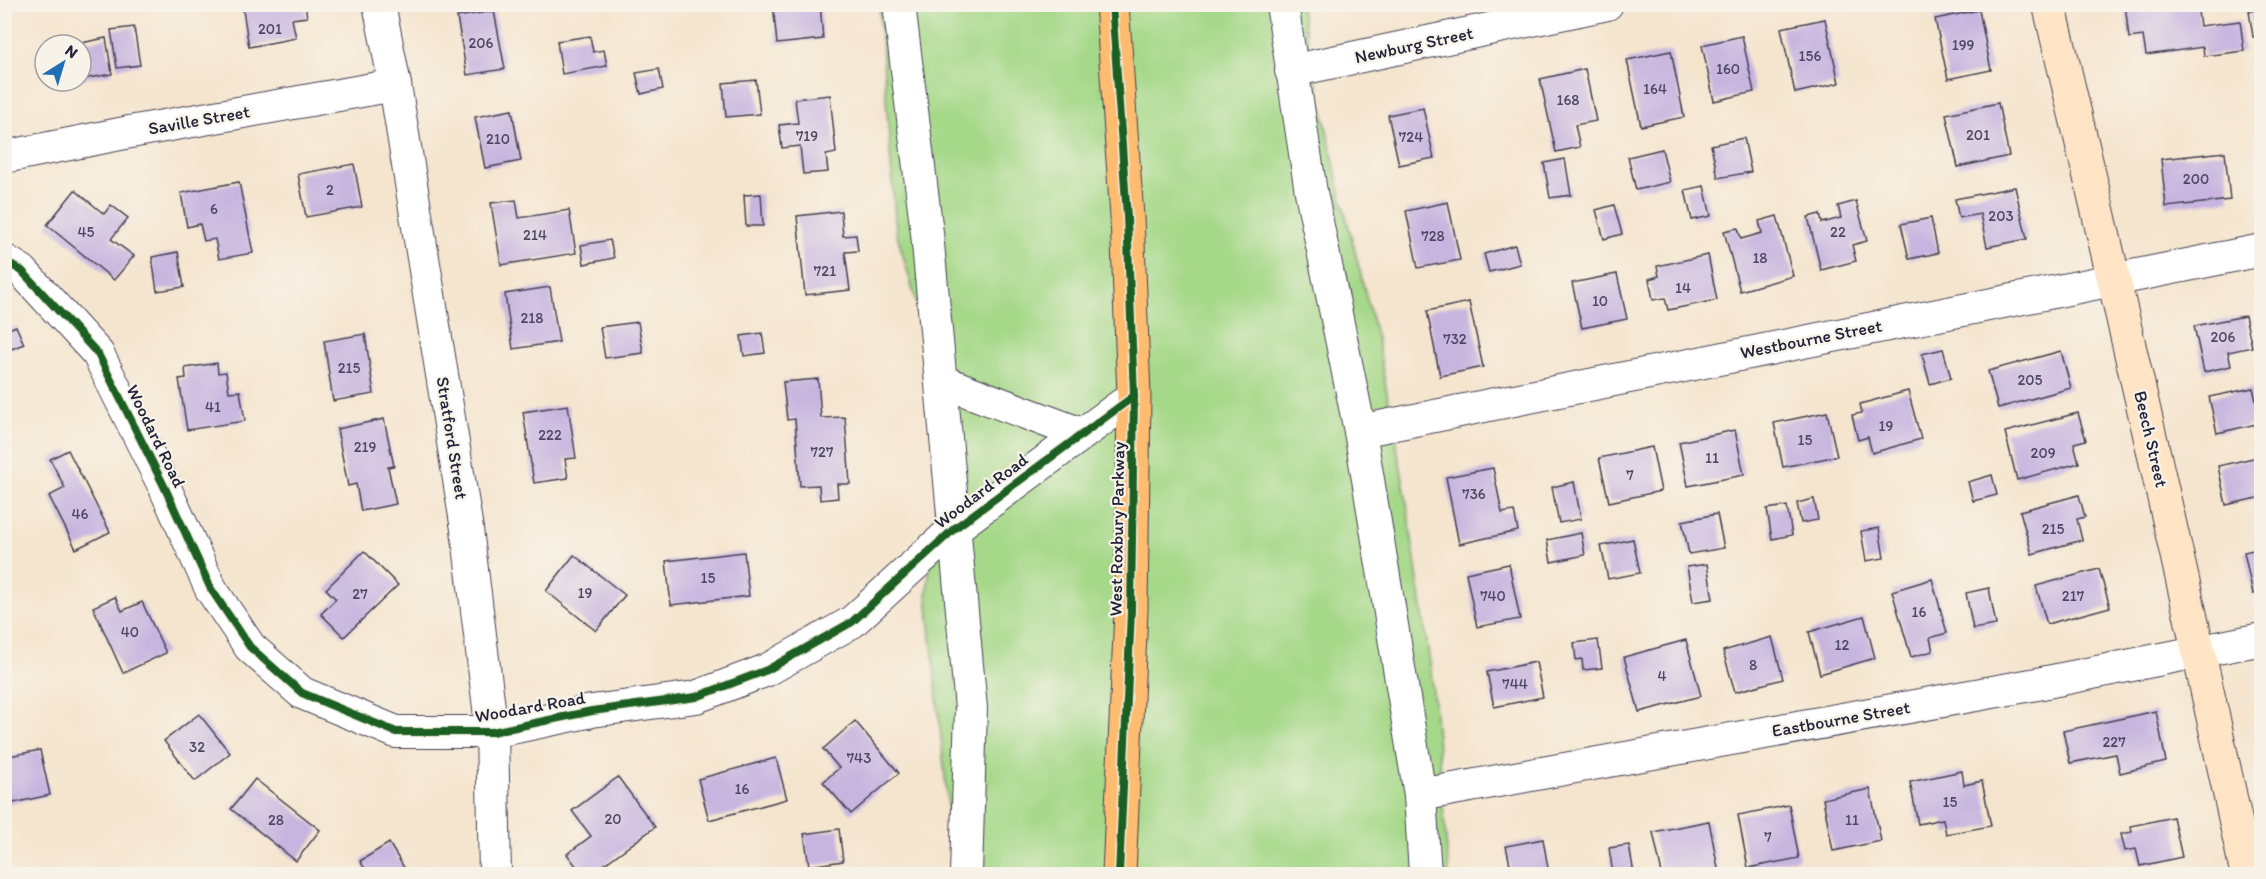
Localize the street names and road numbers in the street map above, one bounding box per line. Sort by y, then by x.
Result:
street label: Newburg Street [1353,22,1475,68]
street label: Saville Street [146,100,252,140]
street label: Westbourne Street [1738,314,1884,364]
street label: Stratford Street [431,375,473,501]
street label: Woodard Road [122,381,190,491]
street label: Beech Street [2129,389,2173,490]
street label: West Roxbury Parkway [1104,441,1130,617]
street label: Woodard Road [930,449,1032,533]
street label: Woodard Road [473,686,587,728]
street label: Eastbourne Street [1770,696,1912,742]

